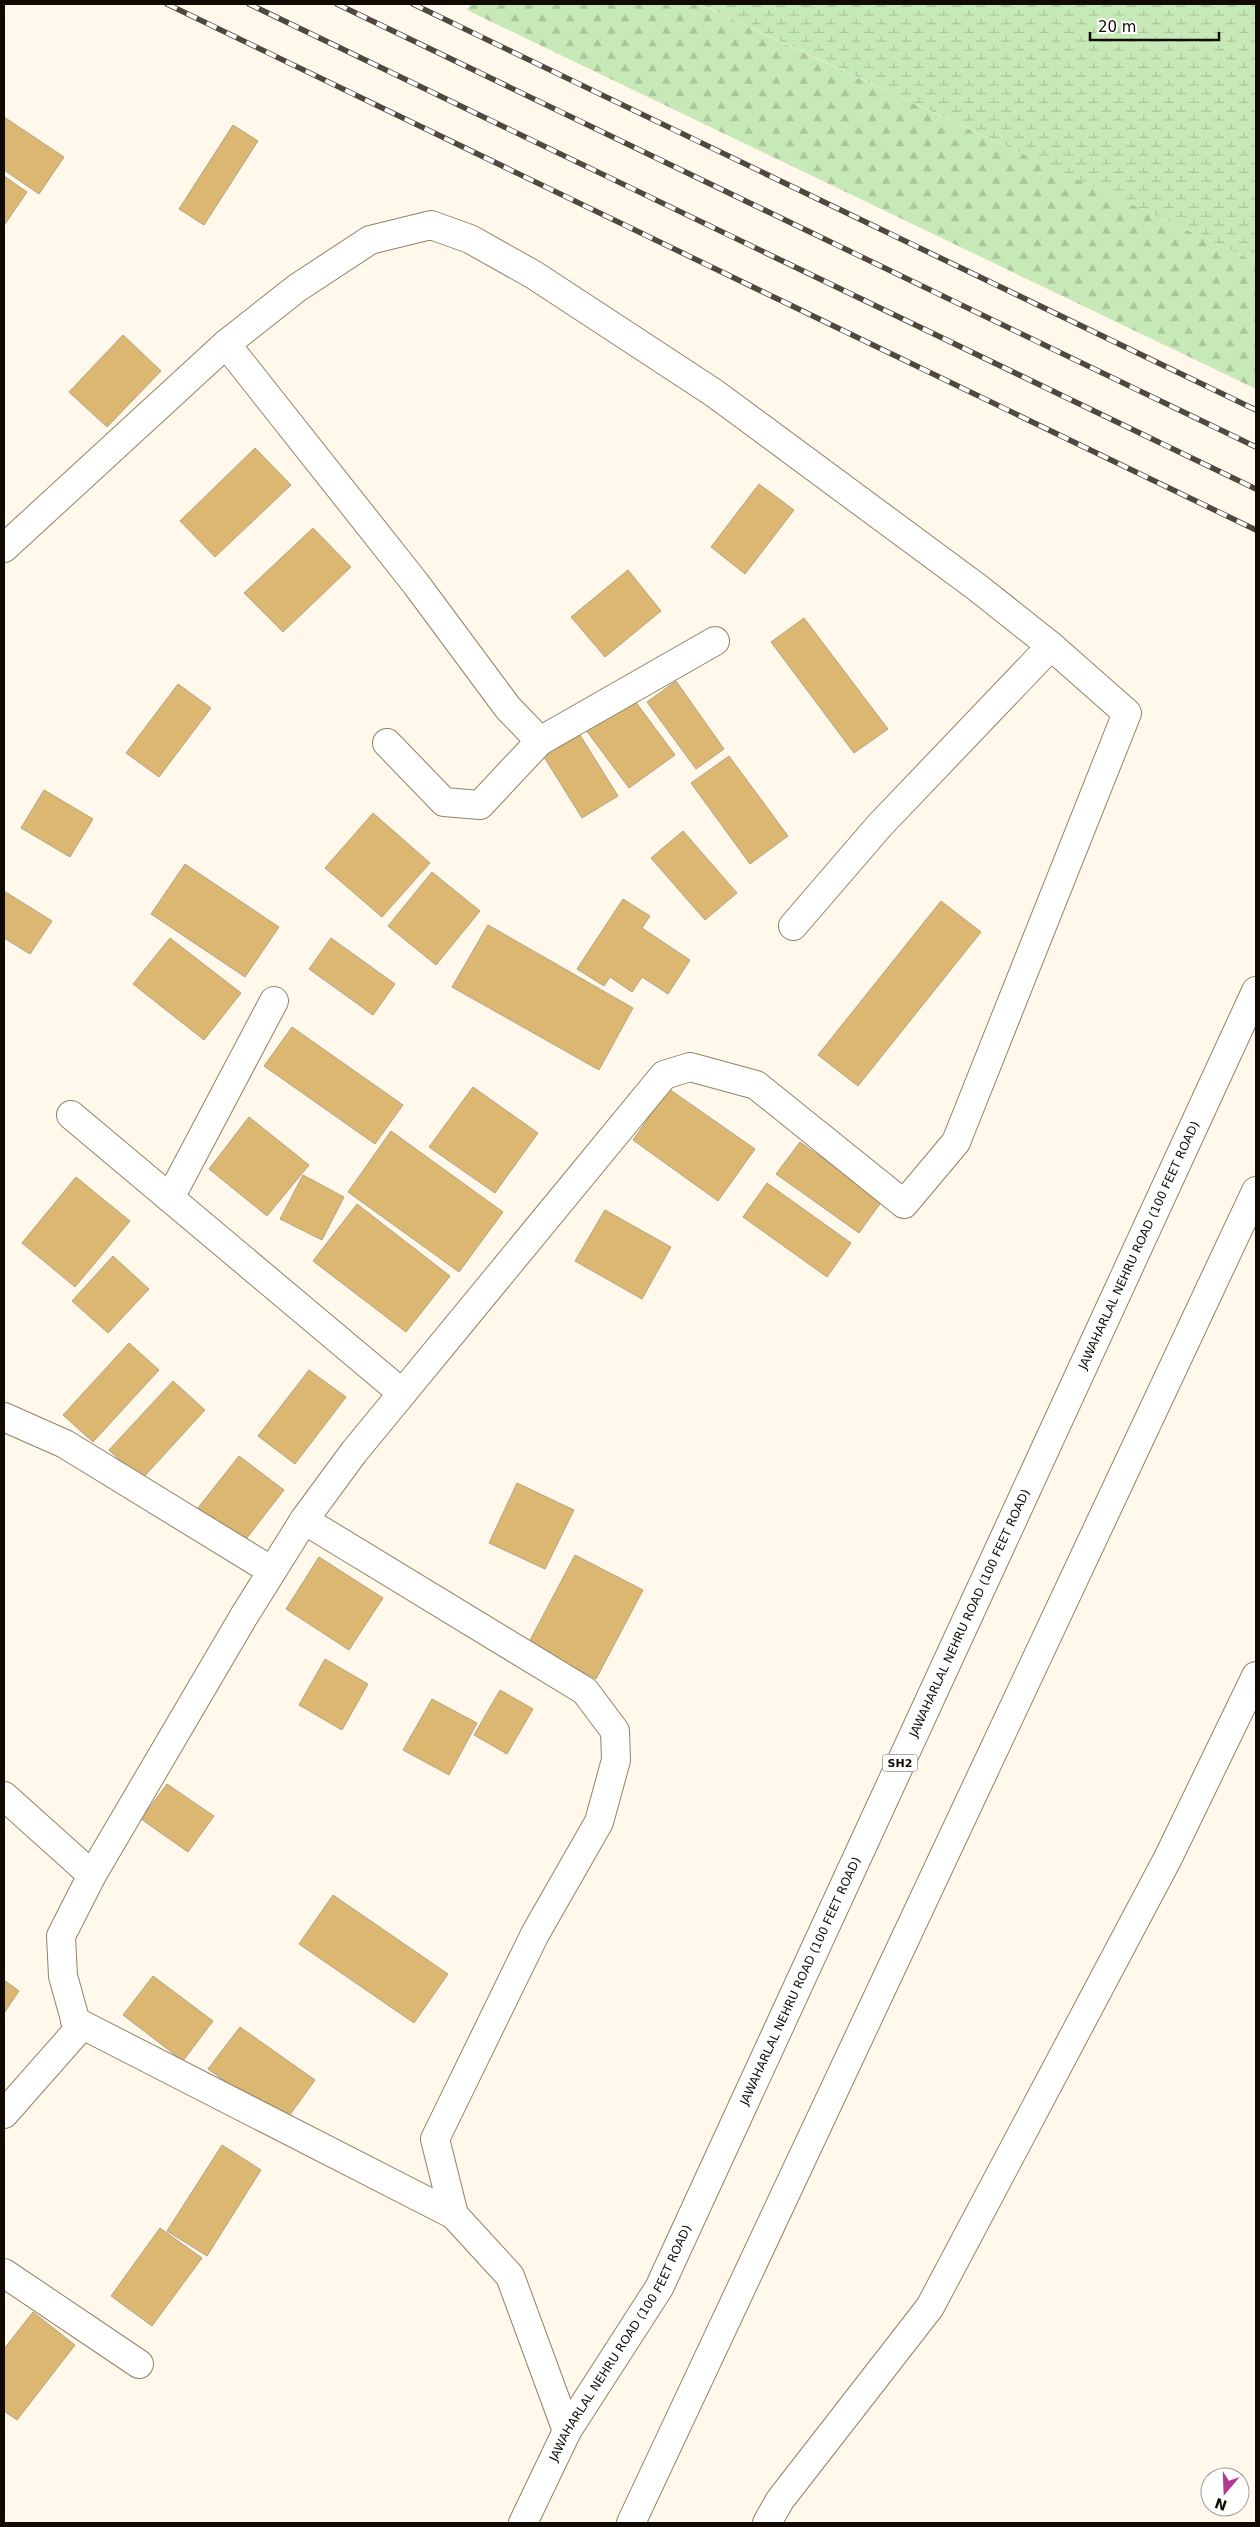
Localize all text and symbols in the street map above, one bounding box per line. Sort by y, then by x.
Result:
scale bar [1090,10,1219,42]
text: 20 m [1098,18,1136,36]
street label: JAWAHARLAL NEHRU ROAD (100 FEET ROAD) [1075,1119,1202,1372]
street label: JAWAHARLAL NEHRU ROAD (100 FEET ROAD) [906,1487,1033,1740]
road number: SH2 [882,1755,918,1772]
street label: JAWAHARLAL NEHRU ROAD (100 FEET ROAD) [737,1855,863,2108]
street label: JAWAHARLAL NEHRU ROAD (100 FEET ROAD) [546,2223,694,2464]
north arrow [1200,2467,1250,2517]
text: N [1213,2495,1229,2514]

